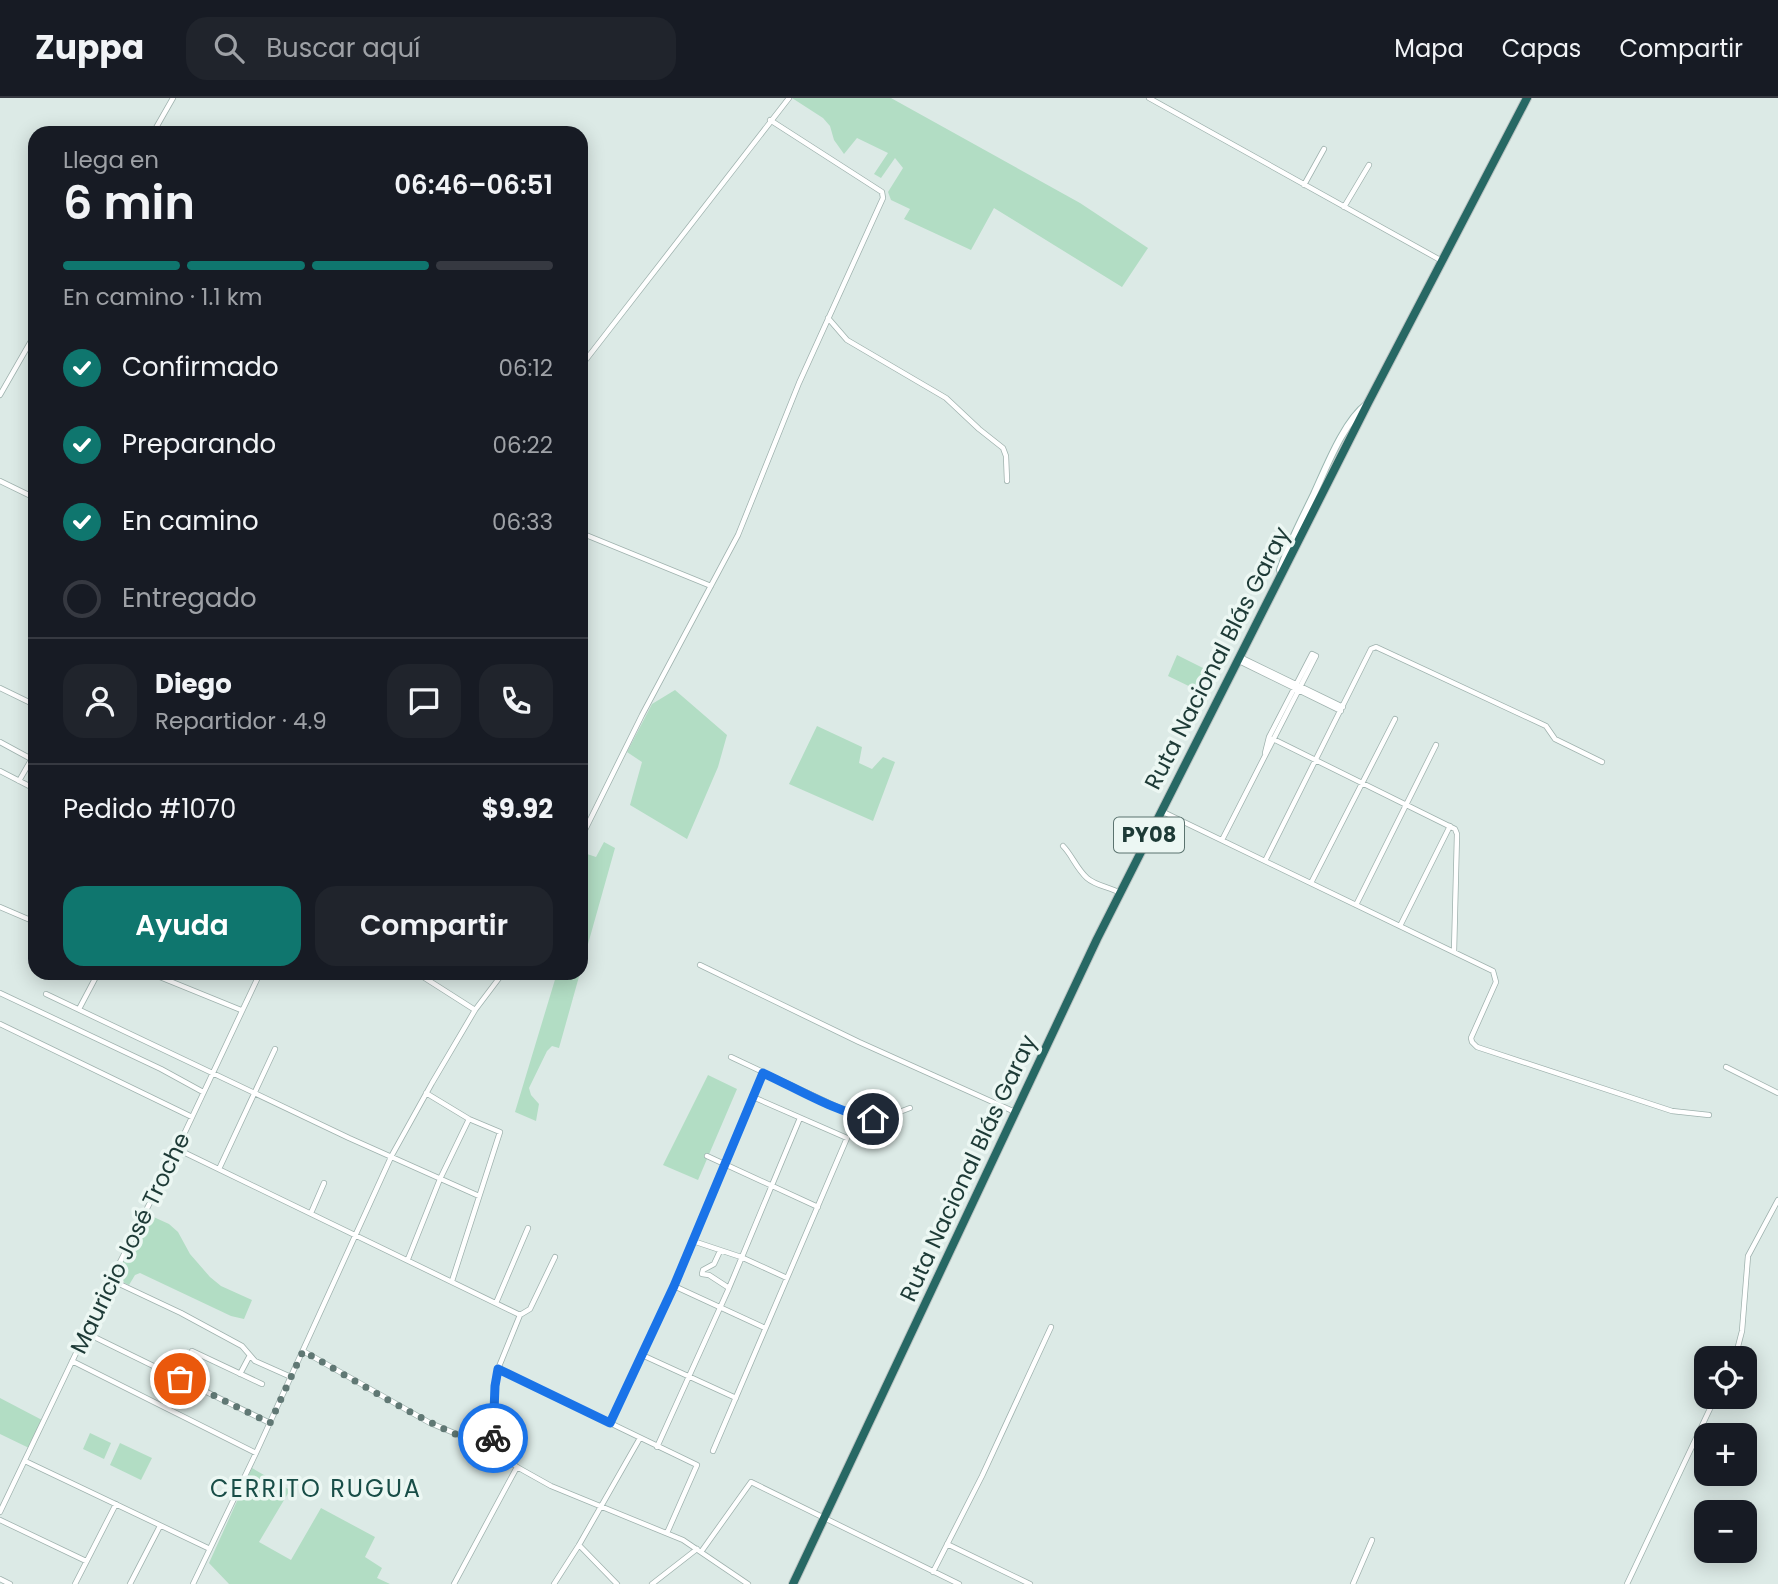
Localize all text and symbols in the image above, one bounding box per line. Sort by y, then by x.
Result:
search box [186,17,676,80]
text: Zuppa [35,24,144,71]
icon: search [210,29,248,67]
text: Buscar aquí [266,30,420,66]
text: Mapa [1394,32,1464,65]
text: Capas [1502,32,1581,65]
text: Compartir [1619,32,1743,65]
text: Llega en [63,144,159,176]
text: 06:46–06:51 [394,167,553,203]
text: 6 min [63,171,195,235]
text: En camino · 1.1 km [63,281,262,313]
icon: check [63,349,101,387]
text: Confirmado [122,349,279,385]
text: 06:12 [498,352,553,384]
icon: check [63,426,101,464]
text: Preparando [122,426,276,462]
text: 06:22 [493,429,553,461]
icon: check [63,503,101,541]
text: En camino [122,503,259,539]
text: 06:33 [492,506,553,538]
street label: Ruta Nacional Blás Garay [1137,521,1297,795]
text: Entregado [122,580,257,616]
button: person [63,664,137,738]
button: chat [387,664,461,738]
button: phone [479,664,553,738]
text: Diego [155,666,232,702]
text: Repartidor · 4.9 [155,705,327,737]
text: Pedido #1070 [63,791,236,827]
text: $9.92 [482,791,553,827]
road number: PY08 [1114,818,1184,852]
button: Ayuda [63,886,301,966]
button: Compartir [315,886,553,966]
street label: Ruta Nacional Blás Garay [892,1029,1044,1307]
pin [843,1089,903,1149]
icon: home [854,1100,892,1138]
street label: Mauricio José Troche [62,1127,198,1359]
map controls [1694,1346,1757,1563]
button: locate [1694,1346,1757,1409]
pin [150,1349,210,1409]
icon: bag [161,1360,199,1398]
courier [458,1403,528,1473]
icon: bike [474,1419,512,1457]
button: + [1694,1423,1757,1486]
district label: CERRITO RUGUA [210,1472,422,1505]
button: − [1694,1500,1757,1563]

